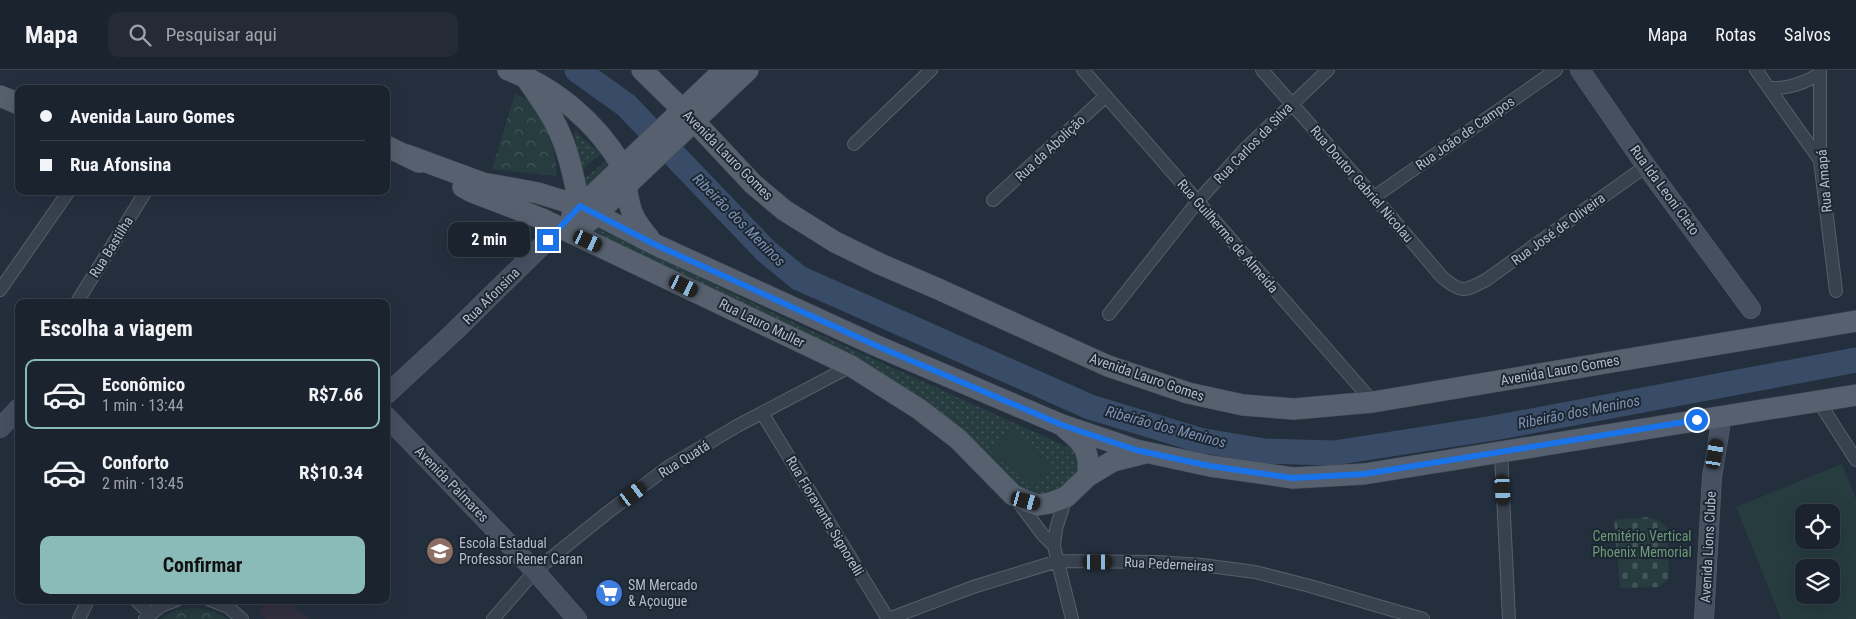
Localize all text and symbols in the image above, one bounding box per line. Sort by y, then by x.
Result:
search box [108,12,458,57]
text: Mapa [25,21,78,49]
icon: search [126,21,154,49]
text: Pesquisar aqui [166,23,277,46]
text: Mapa [1648,24,1687,45]
text: Rotas [1715,24,1756,45]
text: Salvos [1784,24,1831,45]
street label: Rua João de Campos [1412,93,1518,173]
street label: Rua Carlos da Silva [1210,99,1296,187]
text: Avenida Lauro Gomes [70,105,235,128]
street label: Avenida Lauro Gomes [680,107,776,203]
street label: Rua da Abolição [1012,112,1088,184]
street label: Rua Doutor Gabriel Nicolau [1307,123,1417,245]
street label: Rua Ida Leoni Cleto [1627,142,1703,238]
street label: Rua Amapá [1813,149,1835,213]
text: Rua Afonsina [70,153,171,176]
water label: Ribeirão dos Meninos [689,170,789,270]
street label: Rua Guilherme de Almeida [1174,176,1282,296]
street label: Rua José de Oliveira [1508,190,1608,268]
street label: Rua Bastilha [86,214,136,280]
callout: 2 min [448,222,530,258]
car [571,228,604,254]
route end [537,229,559,251]
text: 2 min [471,230,507,249]
street label: Rua Afonsina [459,264,523,328]
car [667,273,700,299]
street label: Rua Lauro Muller [717,295,807,351]
text: Escolha a viagem [40,316,193,341]
street label: Avenida Lauro Gomes [1088,350,1206,404]
street label: Avenida Lauro Gomes [1499,352,1621,388]
icon: car [42,372,87,417]
text: Econômico [102,373,185,396]
text: R$7.66 [309,383,363,406]
water label: Ribeirão dos Meninos [1516,391,1642,433]
text: 1 min · 13:44 [102,396,184,415]
water label: Ribeirão dos Meninos [1104,402,1229,452]
route start [1686,409,1708,431]
street label: Rua Quatá [656,437,712,481]
car [1705,438,1724,470]
street label: Avenida Palmares [412,443,492,525]
icon: car [42,450,87,495]
text: Conforto [102,451,169,474]
street label: Rua Fioravante Signorelli [783,453,867,579]
text: R$10.34 [299,461,363,484]
text: 2 min · 13:45 [102,474,184,493]
car [1494,475,1511,505]
car [616,479,649,509]
car [1009,490,1042,512]
street label: Avenida Lions Clube [1697,490,1719,603]
map controls [1795,504,1840,604]
button: locate [1795,504,1840,549]
park label: Cemitério Vertical Phoenix Memorial [1592,528,1692,560]
place label: Escola Estadual Professor Rener Caran [459,535,583,567]
button: Confirmar [40,536,365,594]
school or university icon: Escola Estadual Professor Rener Caran [425,536,455,566]
street label: Rua Pederneiras [1124,554,1214,574]
car [1083,555,1113,570]
button: layers [1795,559,1840,604]
place label: SM Mercado & Açougue [628,577,697,609]
supermarket icon: SM Mercado & Açougue [594,578,624,608]

